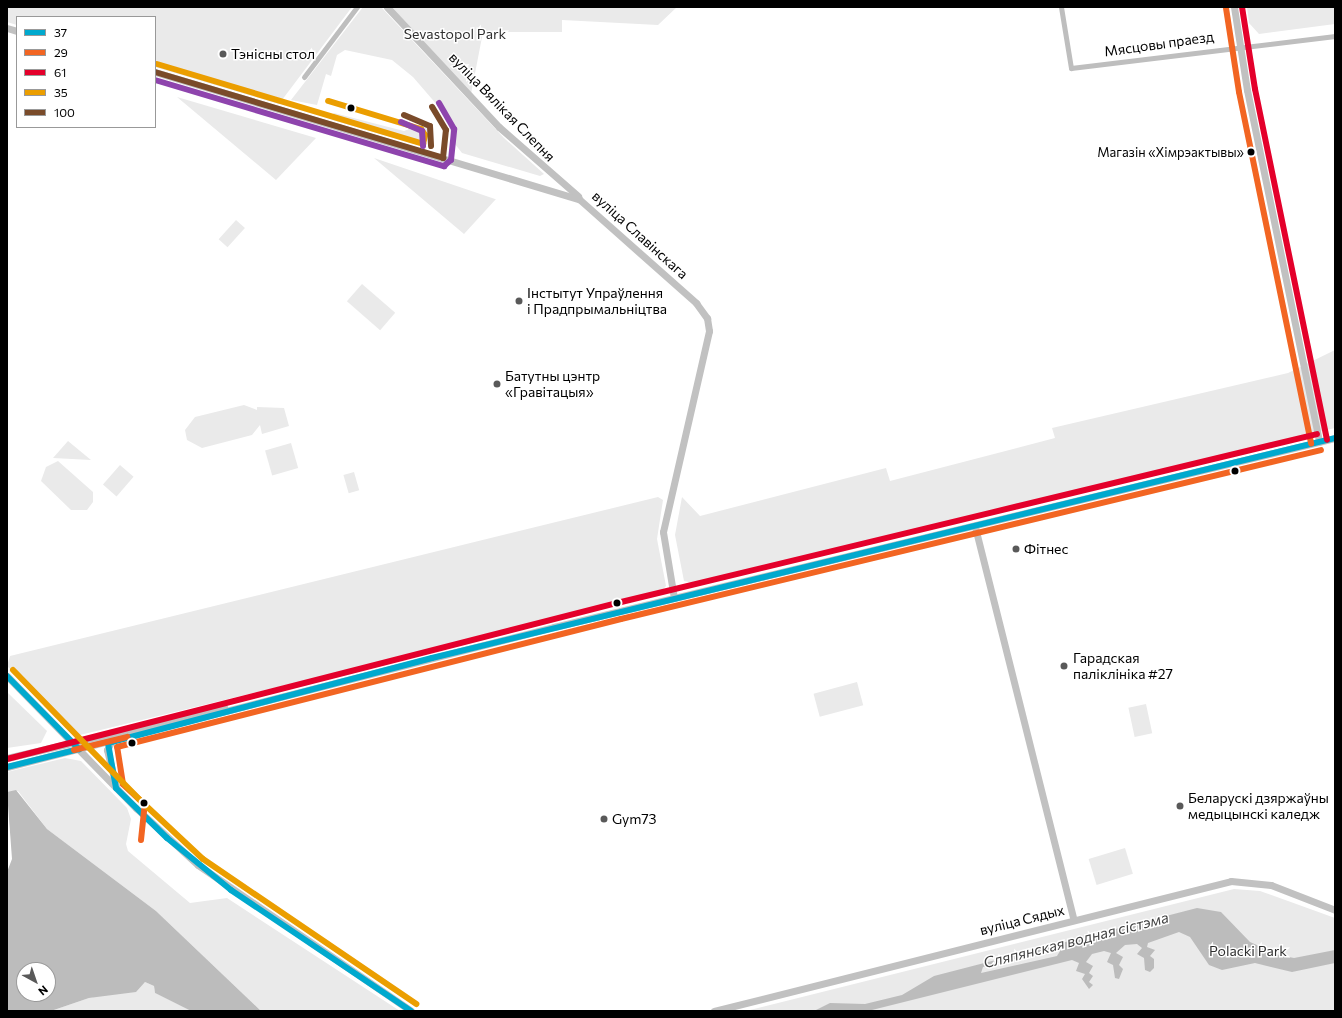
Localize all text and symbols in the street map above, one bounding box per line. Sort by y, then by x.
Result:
legend [16,16,156,128]
text: 37 [54,25,67,39]
park label: Sevastopol Park [404,26,506,42]
street label: Мясцовы праезд [1103,28,1215,60]
text: 29 [54,45,68,59]
place label: Тэнісны стол [231,46,315,62]
marker: Тэнісны стол [218,49,228,59]
street label: вуліца Вялікая Слепня [446,49,558,165]
text: 61 [54,65,66,79]
text: 35 [54,85,68,99]
unlabelled marker [346,103,356,113]
text: 100 [54,105,75,119]
place label: Магазін «Хімрэактывы» [1097,144,1244,160]
marker: Магазін «Хімрэактывы» [1246,147,1256,157]
street label: вуліца Славінскага [589,188,691,282]
place label: Інстытут Упраўлення і Прадпрымальніцтва [527,285,667,318]
marker: Інстытут Упраўлення і Прадпрымальніцтва [514,296,524,306]
place label: Батутны цэнтр «Гравітацыя» [505,368,600,400]
marker: Батутны цэнтр «Гравітацыя» [492,379,502,389]
unlabelled marker [1230,466,1240,476]
place label: Фітнес [1024,541,1068,557]
marker: Фітнес [1011,544,1021,554]
unlabelled marker [612,598,622,608]
place label: Гарадская паліклініка #27 [1073,650,1173,682]
marker: Гарадская паліклініка #27 [1058,660,1070,672]
unlabelled marker [127,738,137,748]
place label: Беларускі дзяржаўны медыцынскі каледж [1188,790,1329,822]
unlabelled marker [139,798,149,808]
marker: Беларускі дзяржаўны медыцынскі каледж [1175,801,1185,811]
place label: Gym73 [612,811,657,827]
marker: Gym73 [599,814,609,824]
street label: вуліца Сядых [978,901,1066,939]
water label: Сляпянская водная сістэма [982,908,1170,972]
park label: Polacki Park [1209,943,1287,959]
north arrow [16,962,56,1002]
text: N [36,983,51,998]

